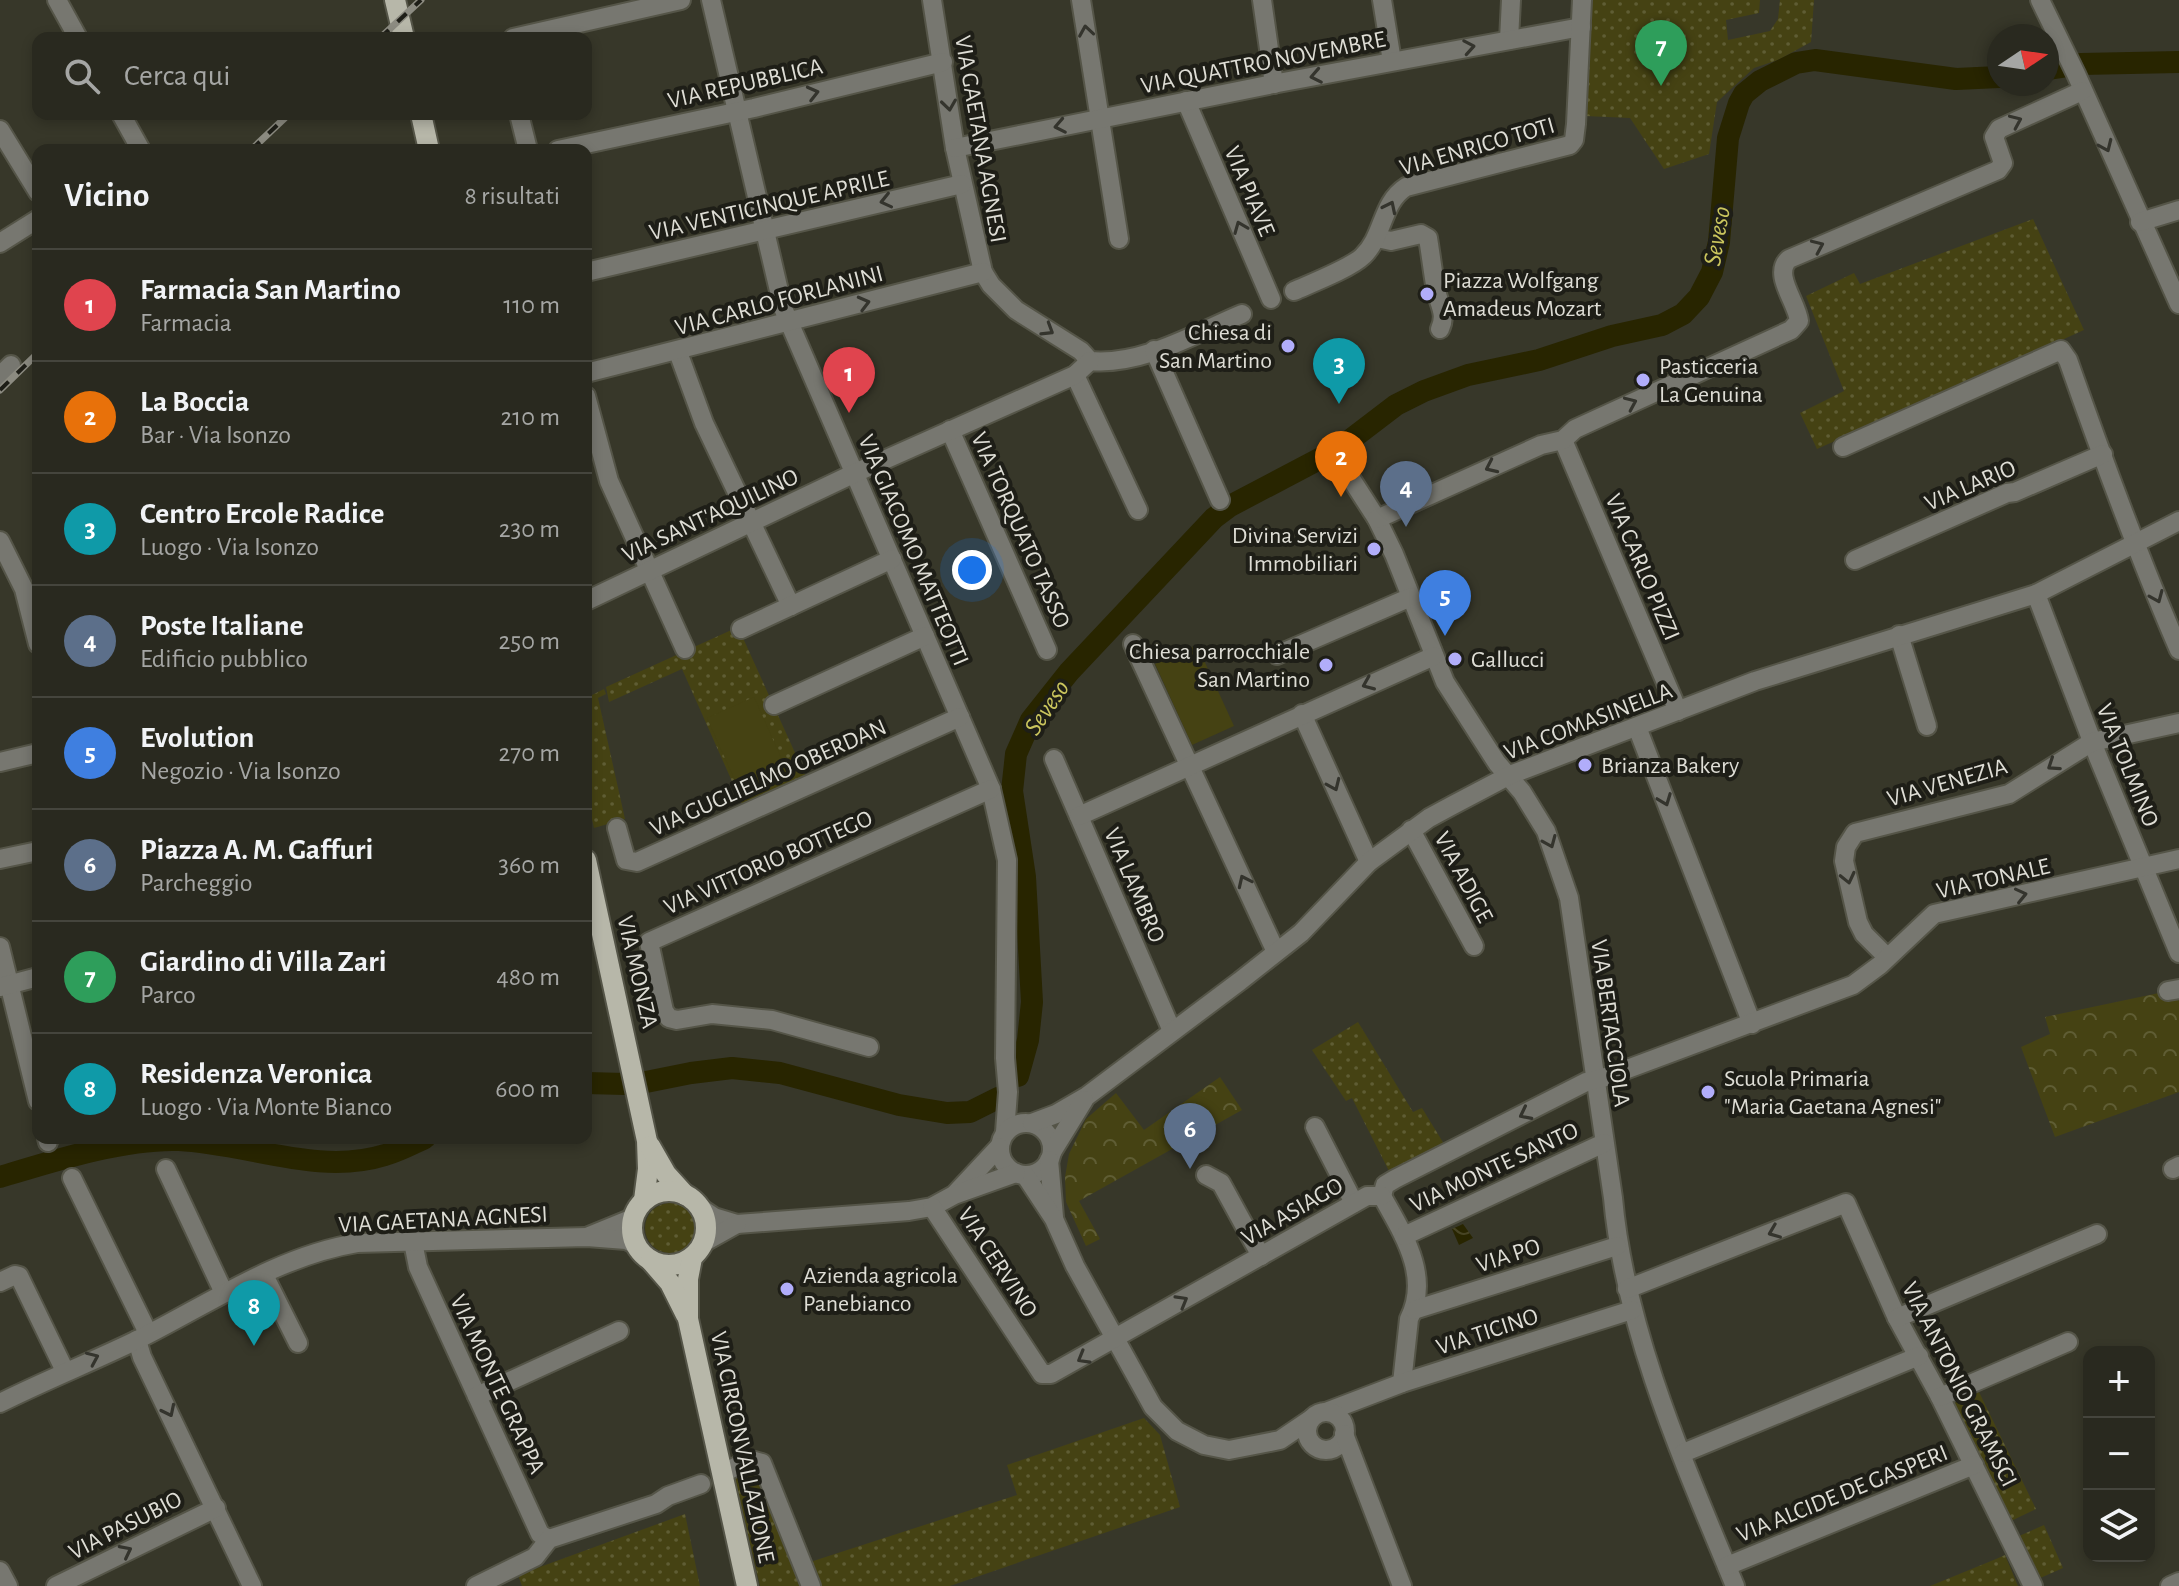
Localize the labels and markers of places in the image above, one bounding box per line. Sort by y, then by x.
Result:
pin: 7 [1635,20,1687,86]
place label: Piazza Wolfgang Amadeus Mozart [1443,269,1602,321]
marker: Piazza Wolfgang Amadeus Mozart [1418,285,1436,303]
place label: Chiesa di San Martino [1159,321,1272,373]
marker: Chiesa di San Martino [1279,337,1297,355]
pin: 3 [1313,338,1365,404]
pin: 1 [823,347,875,413]
place label: Pasticceria La Genuina [1659,355,1763,407]
marker: Pasticceria La Genuina [1634,371,1652,389]
pin: 2 [1315,431,1367,497]
pin: 4 [1380,461,1432,527]
place label: Divina Servizi Immobiliari [1232,524,1358,576]
marker: Divina Servizi Immobiliari [1365,540,1383,558]
pin: 5 [1419,570,1471,636]
place label: Chiesa parrocchiale San Martino [1129,640,1310,692]
place label: Gallucci [1471,648,1545,672]
marker: Gallucci [1446,650,1464,668]
marker: Chiesa parrocchiale San Martino [1317,656,1335,674]
place label: Brianza Bakery [1601,754,1739,778]
marker: Brianza Bakery [1576,756,1594,774]
place label: Scuola Primaria "Maria Gaetana Agnesi" [1724,1067,1942,1119]
marker: Scuola Primaria "Maria Gaetana Agnesi" [1699,1083,1717,1101]
pin: 6 [1164,1103,1216,1169]
place label: Azienda agricola Panebianco [803,1264,958,1316]
pin: 8 [228,1280,280,1346]
marker: Azienda agricola Panebianco [778,1280,796,1298]

